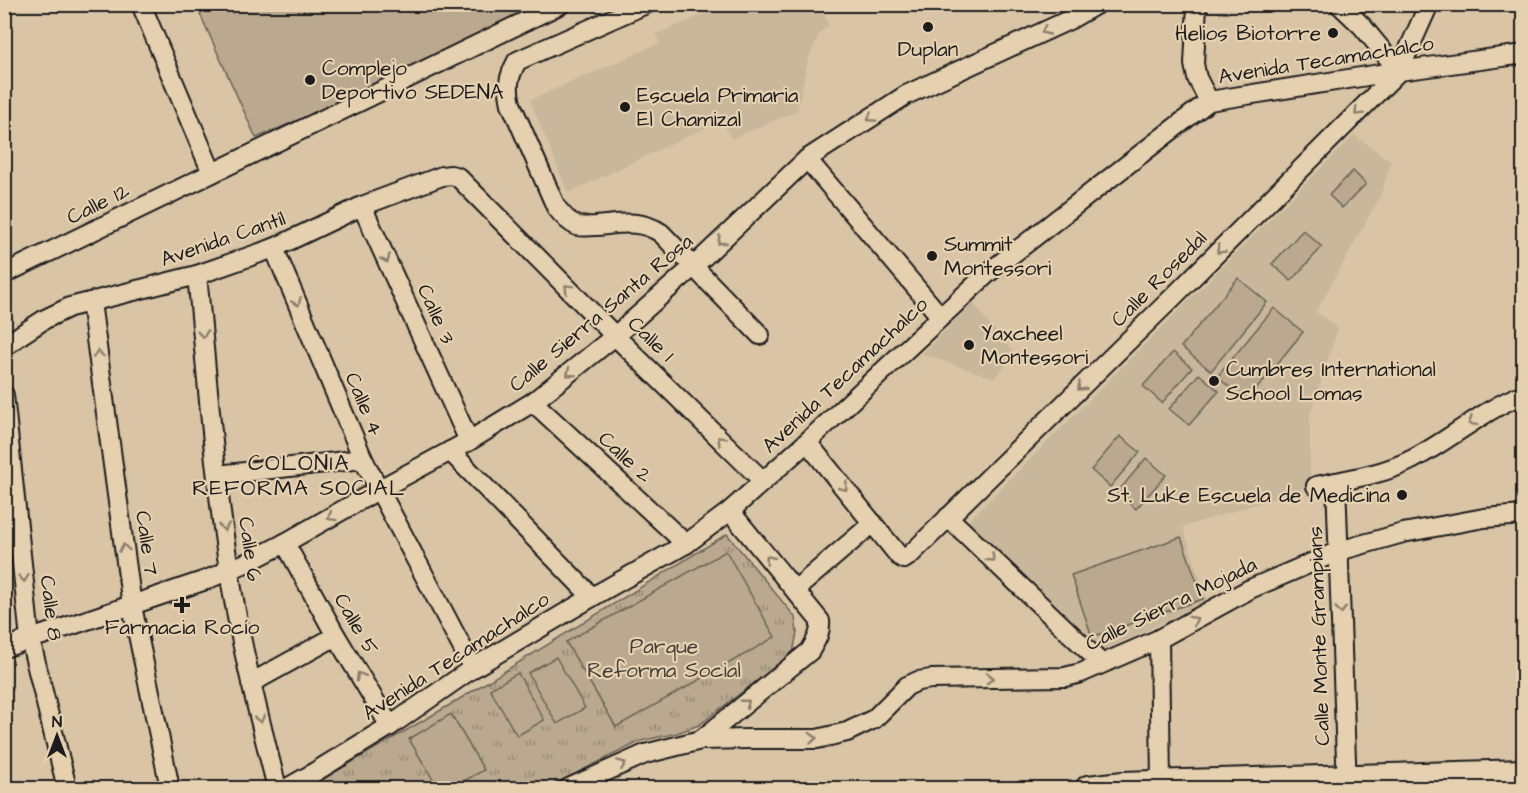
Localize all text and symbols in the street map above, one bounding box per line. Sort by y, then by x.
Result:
place label: Helios Biotorre [1175,19,1321,48]
marker: Duplan [921,20,935,34]
one-way arrow [1041,24,1052,36]
marker: Helios Biotorre [1326,26,1340,40]
street label: Avenida Tecamachalco [1216,29,1436,91]
place label: Duplan [898,35,958,65]
place label: Complejo Deportivo SEDENA [322,54,504,108]
marker: Complejo Deportivo SEDENA [303,73,317,87]
place label: Escuela Primaria El Chamizal [637,81,799,134]
marker: Escuela Primaria El Chamizal [618,100,632,114]
one-way arrow [1354,106,1365,116]
one-way arrow [867,111,878,122]
street label: Calle 12 [62,176,134,232]
street label: Avenida Cantíl [157,204,289,274]
street label: Calle Rosedal [1104,224,1214,334]
street label: Calle Sierra Santa Rosa [503,227,700,399]
place label: Summit Montessori [944,230,1051,283]
one-way arrow [717,234,727,245]
one-way arrow [1216,243,1227,254]
marker: Summit Montessori [925,249,939,263]
one-way arrow [379,253,391,264]
street label: Calle 3 [410,279,462,349]
one-way arrow [564,284,575,295]
street label: Avenida Tecamachalco [756,290,935,460]
one-way arrow [290,295,302,306]
street label: Calle 1 [621,310,681,369]
place label: Yaxcheel Montessori [981,319,1088,372]
one-way arrow [196,329,209,338]
marker: Yaxcheel Montessori [962,338,976,352]
one-way arrow [93,350,105,359]
place label: Cumbres International School Lomas [1226,355,1436,408]
one-way arrow [565,365,576,376]
street label: Calle 4 [338,368,390,440]
marker: Cumbres International School Lomas [1207,374,1221,388]
one-way arrow [1078,380,1088,391]
one-way arrow [1468,415,1478,427]
street label: Calle 2 [592,425,658,489]
one-way arrow [718,436,729,447]
district label: COLONIA REFORMA SOCIAL [192,448,406,504]
one-way arrow [837,480,848,491]
place label: St. Luke Escuela de Medicina [1107,481,1390,510]
marker: St. Luke Escuela de Medicina [1395,488,1409,502]
street label: Calle 7 [128,509,166,577]
one-way arrow [327,509,337,521]
street label: Calle 6 [231,515,269,583]
one-way arrow [217,523,229,532]
street label: Calle Monte Grampians [1301,526,1338,746]
one-way arrow [119,543,131,552]
one-way arrow [983,550,994,561]
street label: Calle Sierra Mojada [1080,550,1262,658]
one-way arrow [766,555,777,566]
one-way arrow [17,574,30,583]
street label: Calle 8 [33,574,69,643]
street label: Avenida Tecamachalco [357,585,555,727]
street label: Calle 5 [327,588,385,660]
marker: Farmacia Rocío [175,598,189,612]
one-way arrow [1335,605,1348,614]
place label: Farmacia Rocío [105,613,259,642]
one-way arrow [1188,616,1198,627]
park label: Parque Reforma Social [587,632,741,685]
one-way arrow [356,672,367,682]
one-way arrow [986,672,995,685]
one-way arrow [739,700,750,711]
north arrow [27,706,87,766]
text: N [52,711,62,733]
one-way arrow [253,714,266,724]
one-way arrow [809,732,818,745]
one-way arrow [616,759,627,771]

